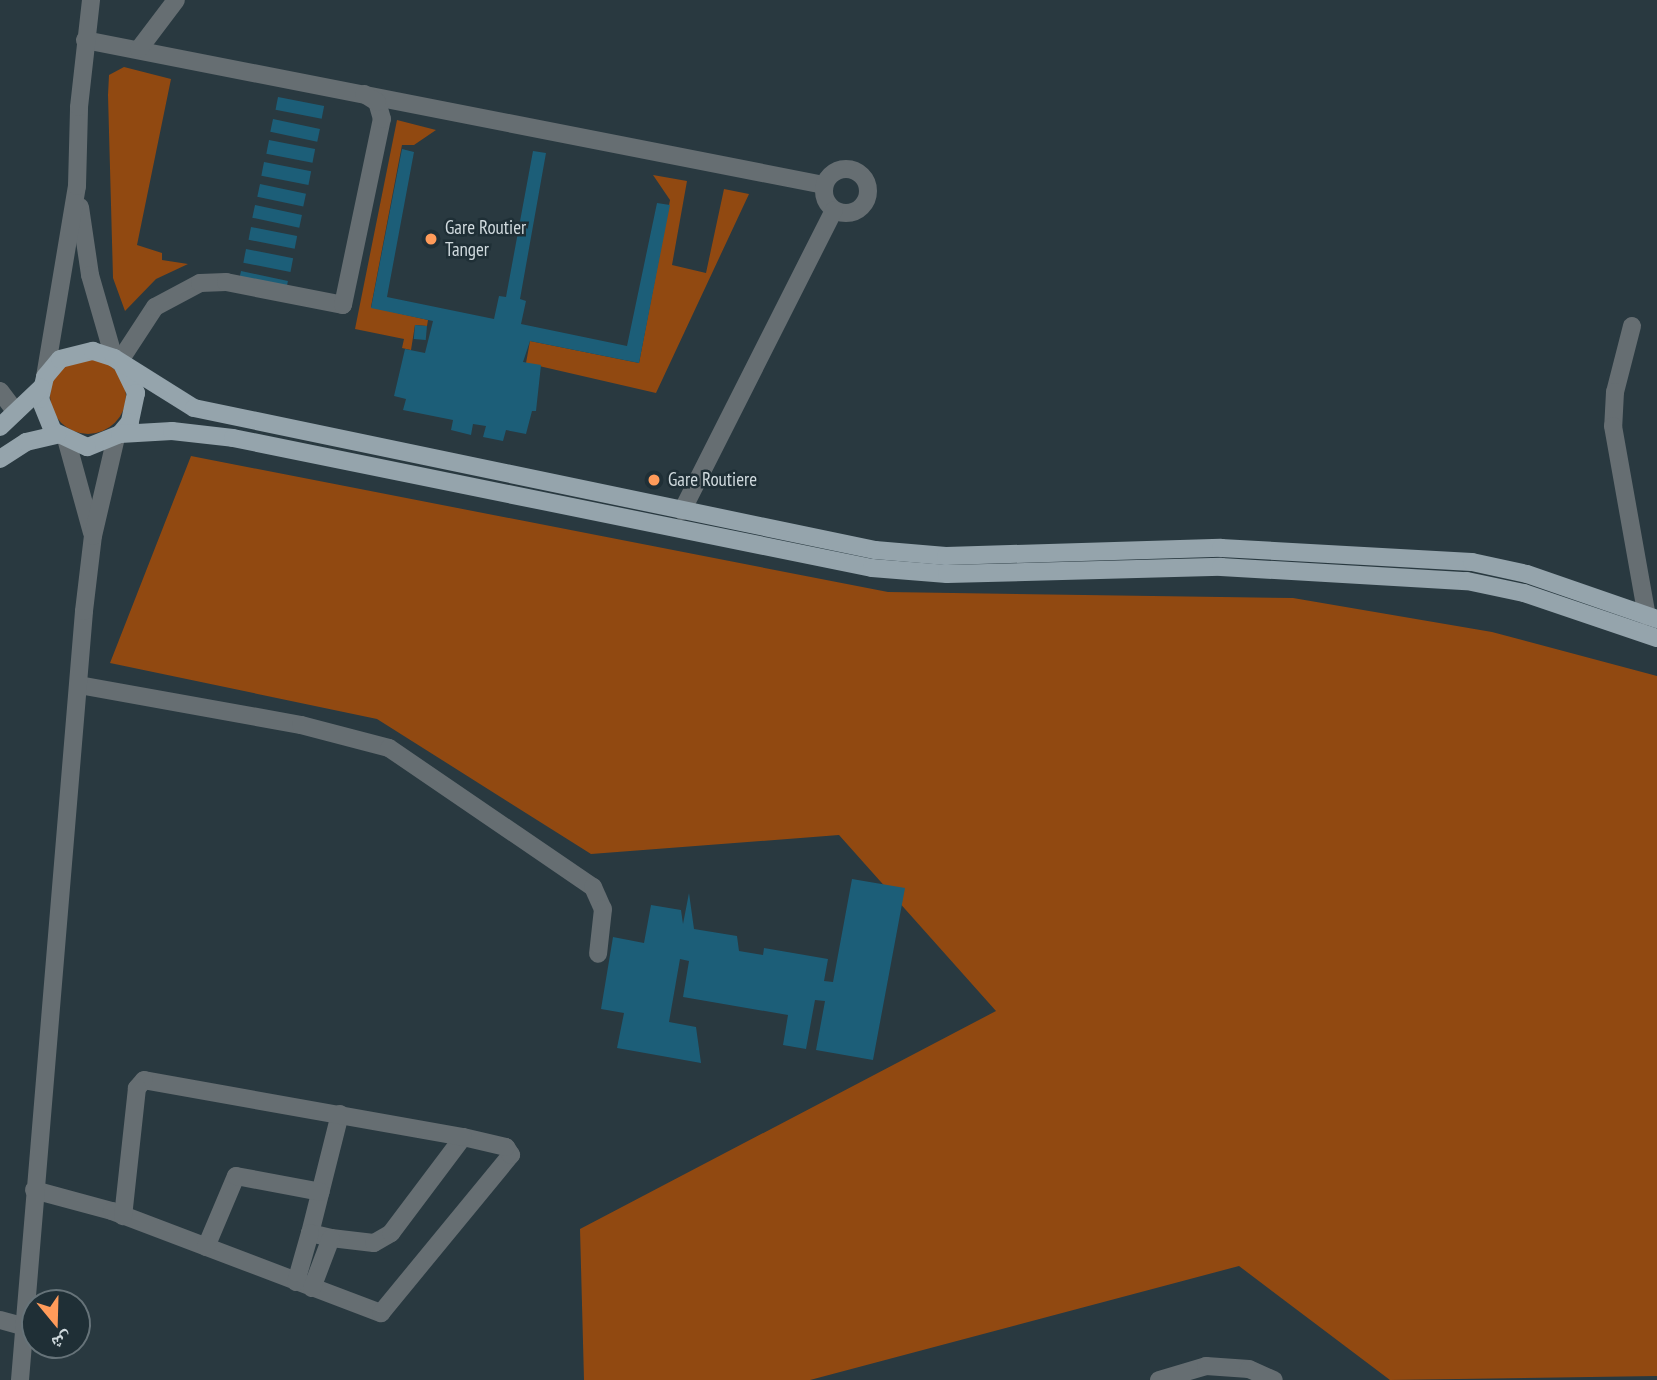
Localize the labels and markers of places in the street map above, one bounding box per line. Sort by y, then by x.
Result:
place label: Gare Routier Tanger [445,217,526,261]
marker: Gare Routier Tanger [423,231,439,247]
place label: Gare Routiere [668,469,757,491]
marker: Gare Routiere [646,472,662,488]

